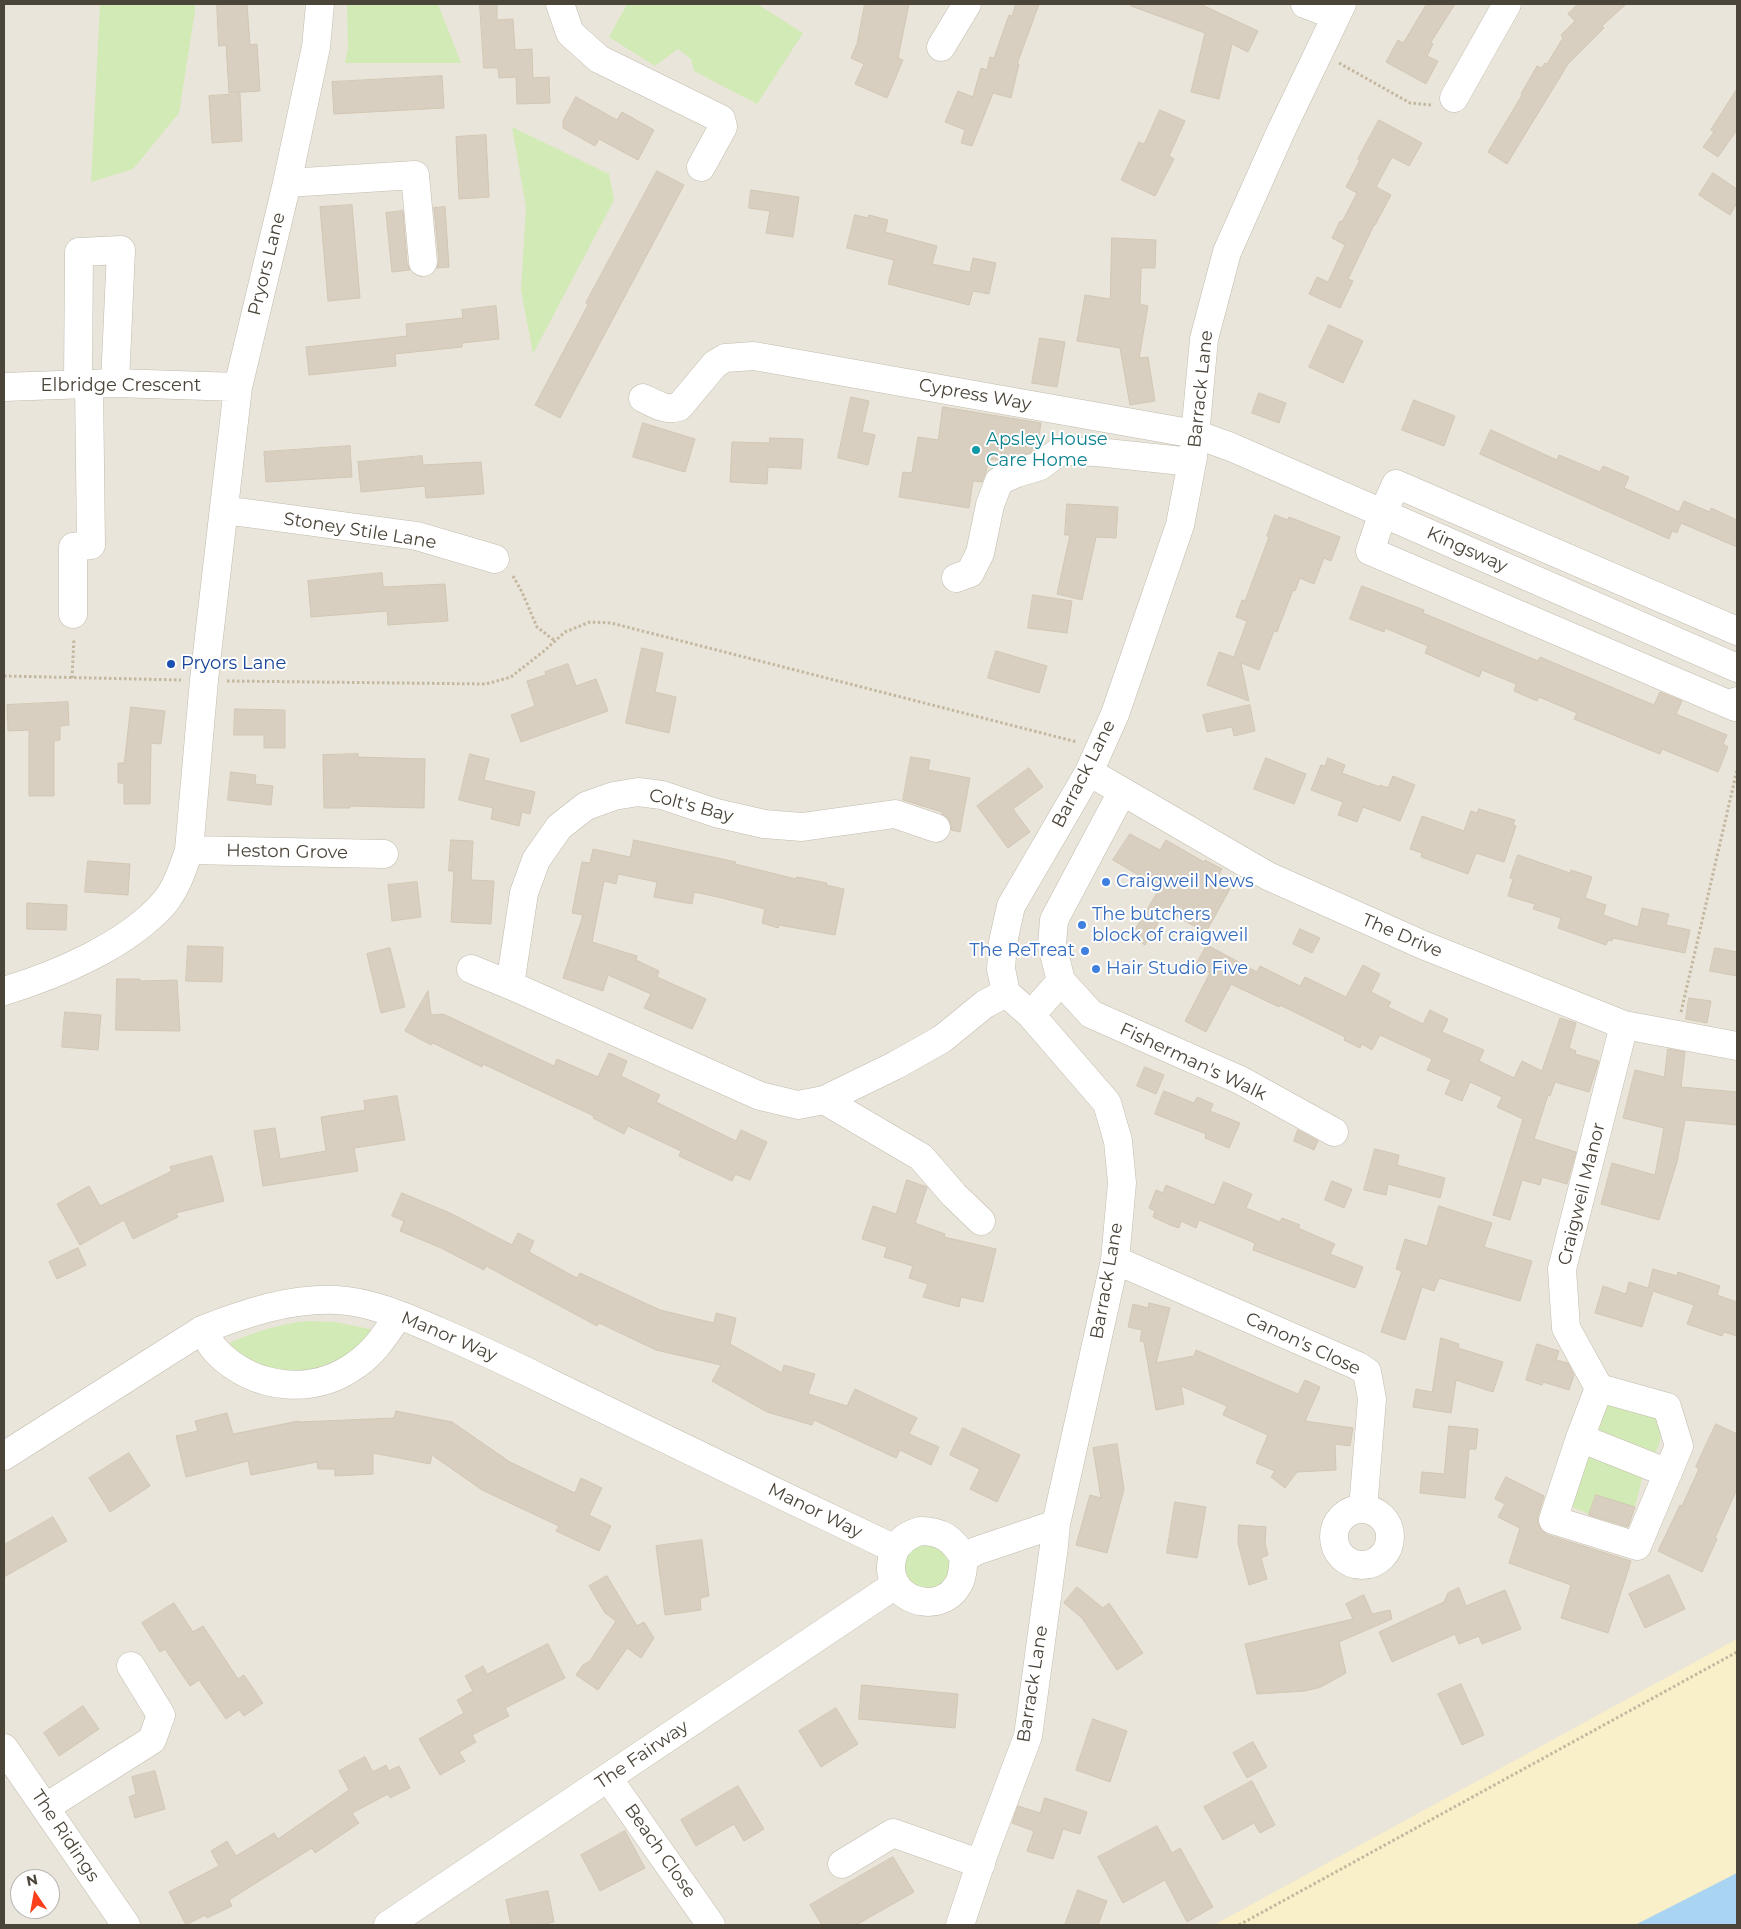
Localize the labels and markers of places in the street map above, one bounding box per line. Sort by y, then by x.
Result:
place label: Apsley House Care Home [986,429,1108,472]
marker: Apsley House Care Home [970,444,982,456]
place label: Pryors Lane [181,653,286,675]
marker: Pryors Lane [165,658,177,670]
place label: Craigweil News [1116,871,1254,893]
marker: Craigweil News [1100,876,1112,888]
place label: The butchers block of craigweil [1092,904,1248,946]
marker: The butchers block of craigweil [1076,919,1088,931]
place label: The ReTreat [969,940,1075,962]
marker: The ReTreat [1079,945,1091,957]
place label: Hair Studio Five [1106,958,1248,980]
marker: Hair Studio Five [1090,963,1102,975]

